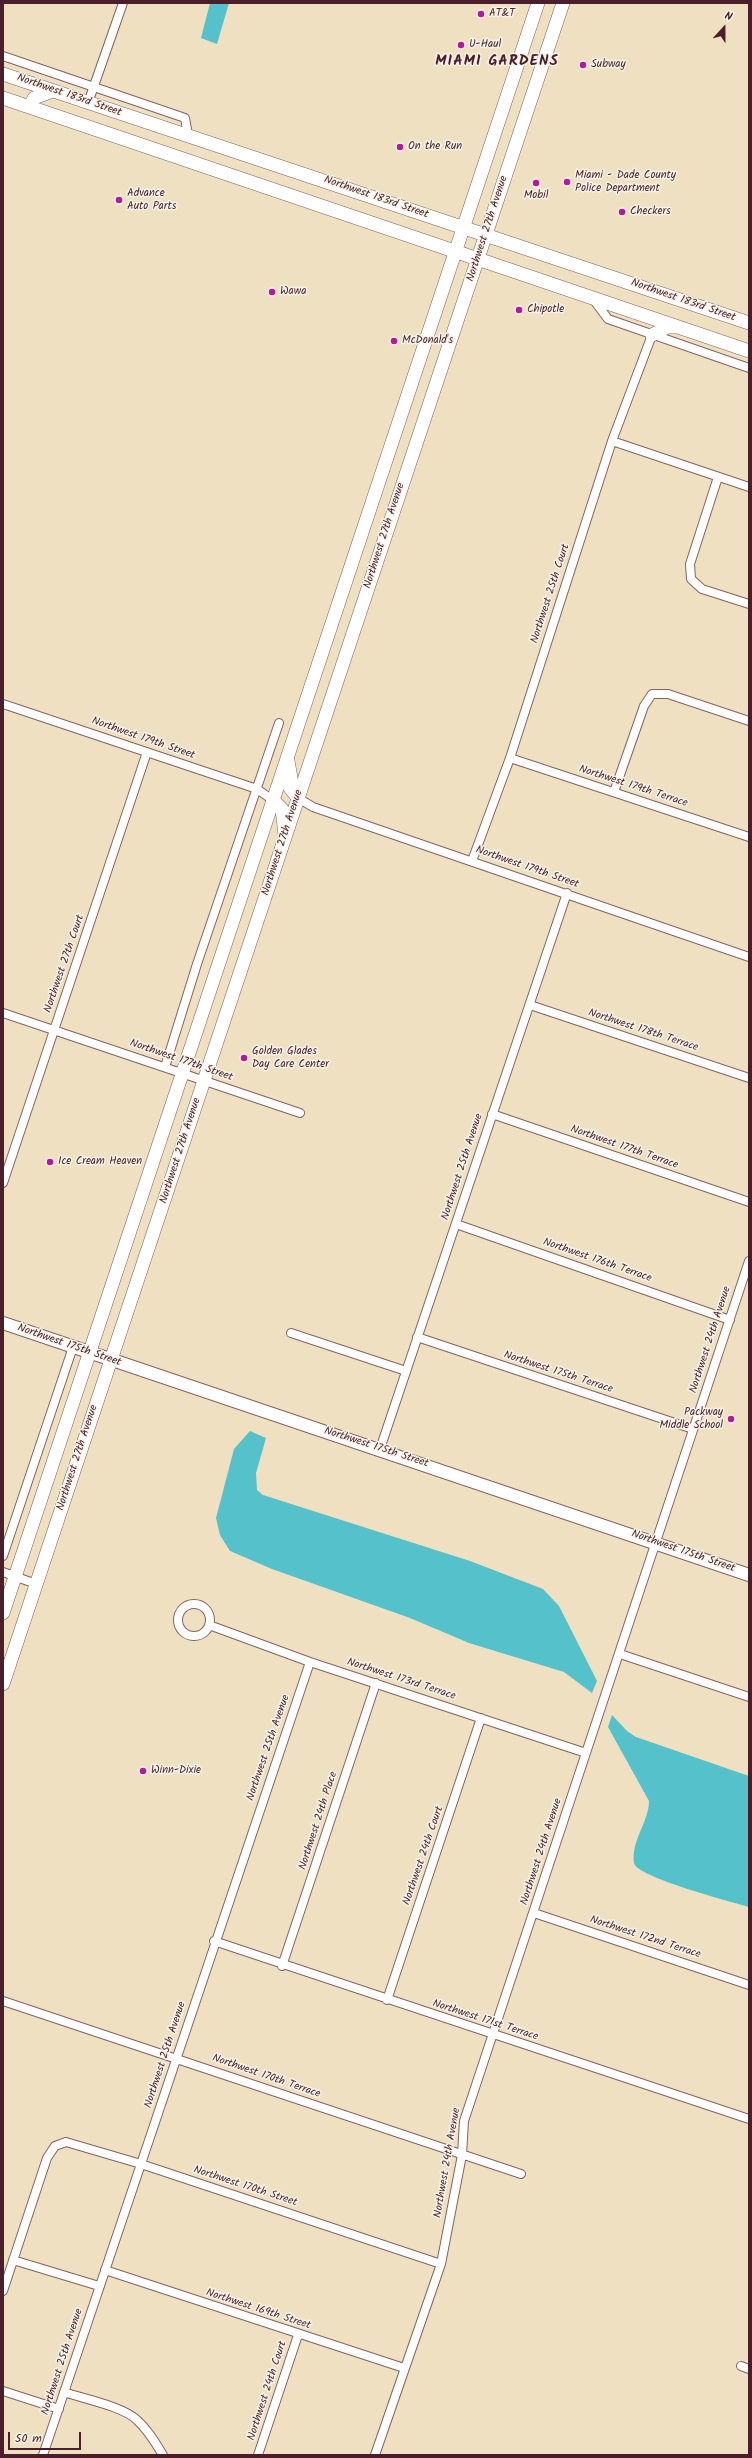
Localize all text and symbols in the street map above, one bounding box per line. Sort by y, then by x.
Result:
place label: AT&T [489,7,515,21]
text: N [722,7,735,26]
north arrow [704,8,744,48]
marker: AT&T [476,9,486,19]
place label: U-Haul [469,38,501,52]
marker: U-Haul [456,40,466,50]
district label: MIAMI GARDENS [435,53,559,71]
place label: Subway [591,58,626,72]
marker: Subway [578,60,588,70]
street label: Northwest 183rd Street [15,72,123,120]
place label: On the Run [408,140,462,154]
marker: On the Run [395,142,405,152]
place label: Miami - Dade County Police Department [575,169,676,195]
street label: Northwest 183rd Street [322,174,430,222]
street label: Northwest 27th Avenue [465,174,511,284]
marker: Miami - Dade County Police Department [562,177,572,187]
marker: Mobil [531,178,541,188]
place label: Advance Auto Parts [127,187,176,213]
place label: Mobil [524,189,548,203]
marker: Advance Auto Parts [114,195,124,205]
place label: Checkers [630,205,671,219]
marker: Checkers [617,207,627,217]
street label: Northwest 183rd Street [629,277,737,325]
place label: Wawa [280,285,306,299]
marker: Wawa [267,287,277,297]
place label: Chipotle [527,303,564,317]
marker: Chipotle [514,305,524,315]
place label: McDonald's [402,334,453,348]
marker: McDonald's [389,336,399,346]
street label: Northwest 27th Avenue [362,481,408,591]
street label: Northwest 25th Court [529,543,573,645]
street label: Northwest 179th Street [90,715,196,763]
street label: Northwest 179th Terrace [577,763,689,811]
street label: Northwest 27th Avenue [260,788,306,898]
street label: Northwest 179th Street [474,844,580,892]
street label: Northwest 27th Court [42,913,88,1015]
street label: Northwest 178th Terrace [586,1007,700,1055]
street label: Northwest 177th Street [128,1037,234,1085]
place label: Golden Glades Day Care Center [252,1045,329,1071]
marker: Golden Glades Day Care Center [239,1053,249,1063]
street label: Northwest 27th Avenue [158,1096,204,1206]
street label: Northwest 25th Avenue [440,1112,486,1222]
street label: Northwest 177th Terrace [568,1123,680,1173]
place label: Ice Cream Heaven [58,1155,142,1169]
marker: Ice Cream Heaven [45,1157,55,1167]
street label: Northwest 176th Terrace [541,1236,653,1286]
street label: Northwest 24th Avenue [688,1285,734,1395]
street label: Northwest 175th Street [15,1322,123,1370]
street label: Northwest 175th Terrace [502,1349,614,1397]
street label: Northwest 27th Avenue [55,1403,101,1513]
place label: Packway Middle School [659,1406,723,1432]
marker: Packway Middle School [726,1414,736,1424]
street label: Northwest 175th Street [322,1425,430,1471]
street label: Northwest 175th Street [629,1528,737,1576]
street label: Northwest 173rd Terrace [345,1656,457,1704]
street label: Northwest 25th Avenue [245,1693,293,1803]
place label: Winn-Dixie [151,1764,201,1778]
marker: Winn-Dixie [138,1766,148,1776]
street label: Northwest 24th Place [297,1770,341,1872]
street label: Northwest 24th Avenue [519,1797,565,1907]
street label: Northwest 24th Court [401,1805,447,1907]
street label: Northwest 172nd Terrace [588,1914,702,1962]
street label: Northwest 171st Terrace [430,1998,540,2044]
street label: Northwest 25th Avenue [143,2000,189,2110]
street label: Northwest 170th Terrace [210,2052,322,2102]
street label: Northwest 24th Avenue [432,2107,464,2219]
street label: Northwest 170th Street [191,2164,299,2210]
street label: Northwest 169th Street [204,2287,312,2333]
street label: Northwest 25th Avenue [40,2307,86,2417]
street label: Northwest 24th Court [246,2340,290,2442]
scale bar [10,2424,83,2450]
text: 50 m [15,2429,42,2448]

